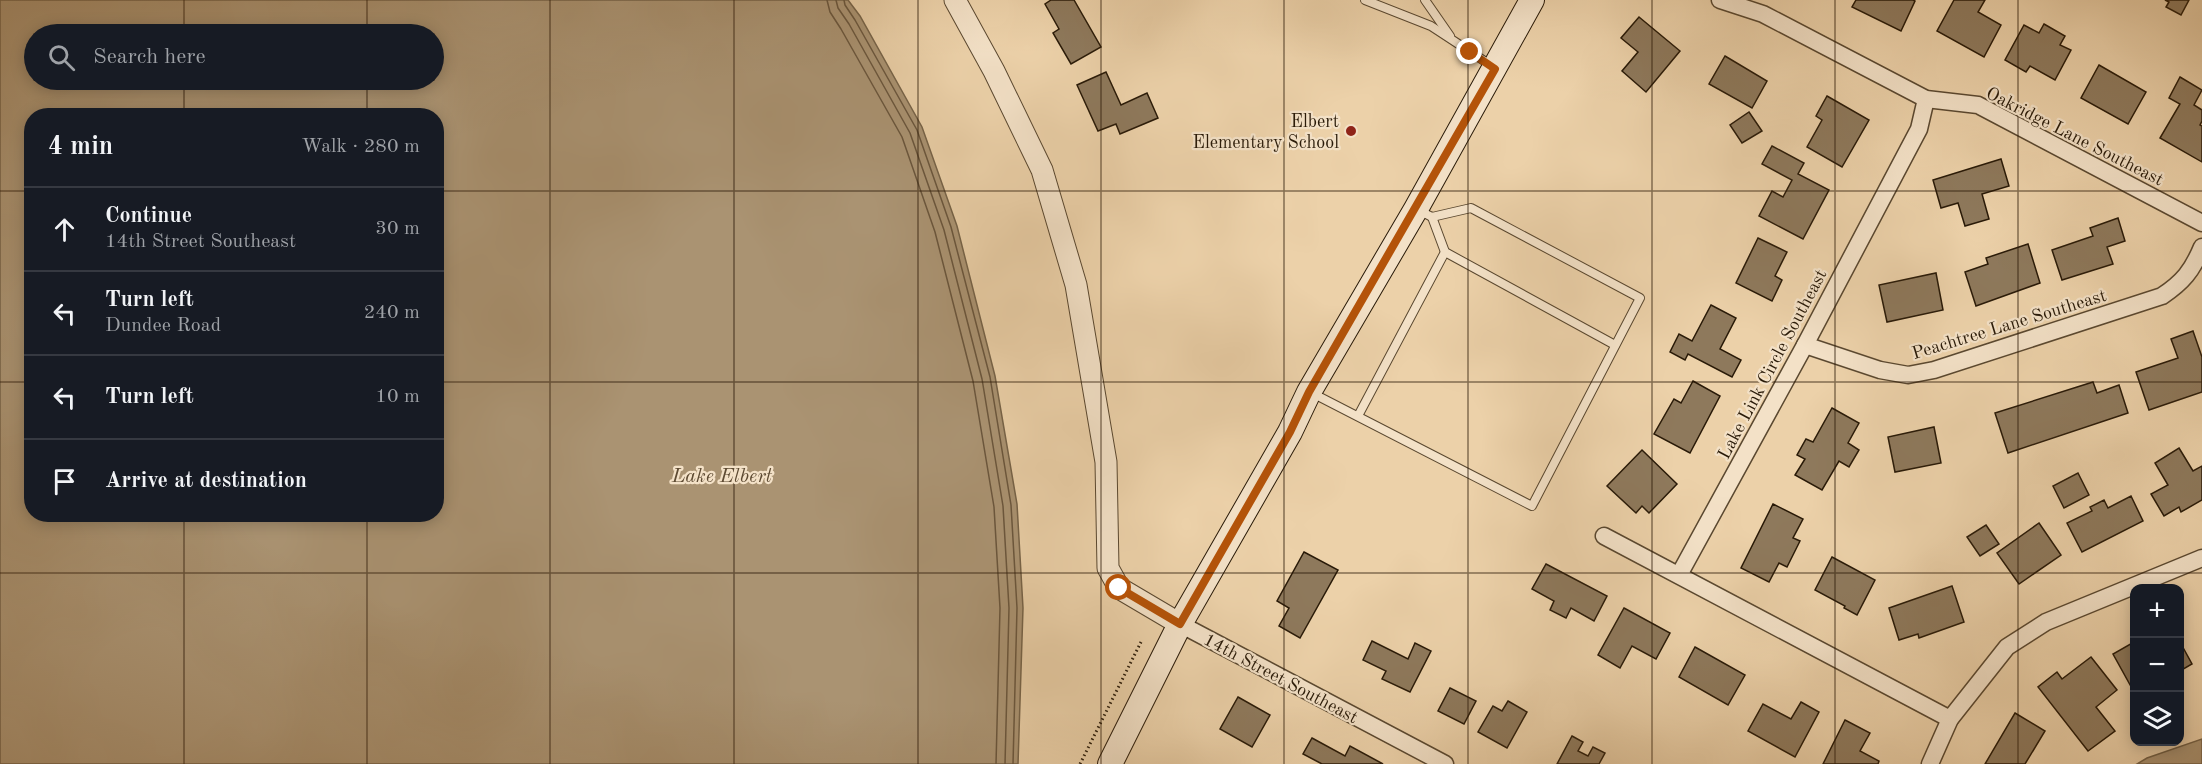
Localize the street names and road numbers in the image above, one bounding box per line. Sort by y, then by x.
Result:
street label: Oakridge Lane Southeast [1983,84,2166,190]
street label: Lake Link Circle Southeast [1715,267,1831,462]
street label: Peachtree Lane Southeast [1910,287,2109,363]
street label: 14th Street Southeast [1200,631,1361,727]

